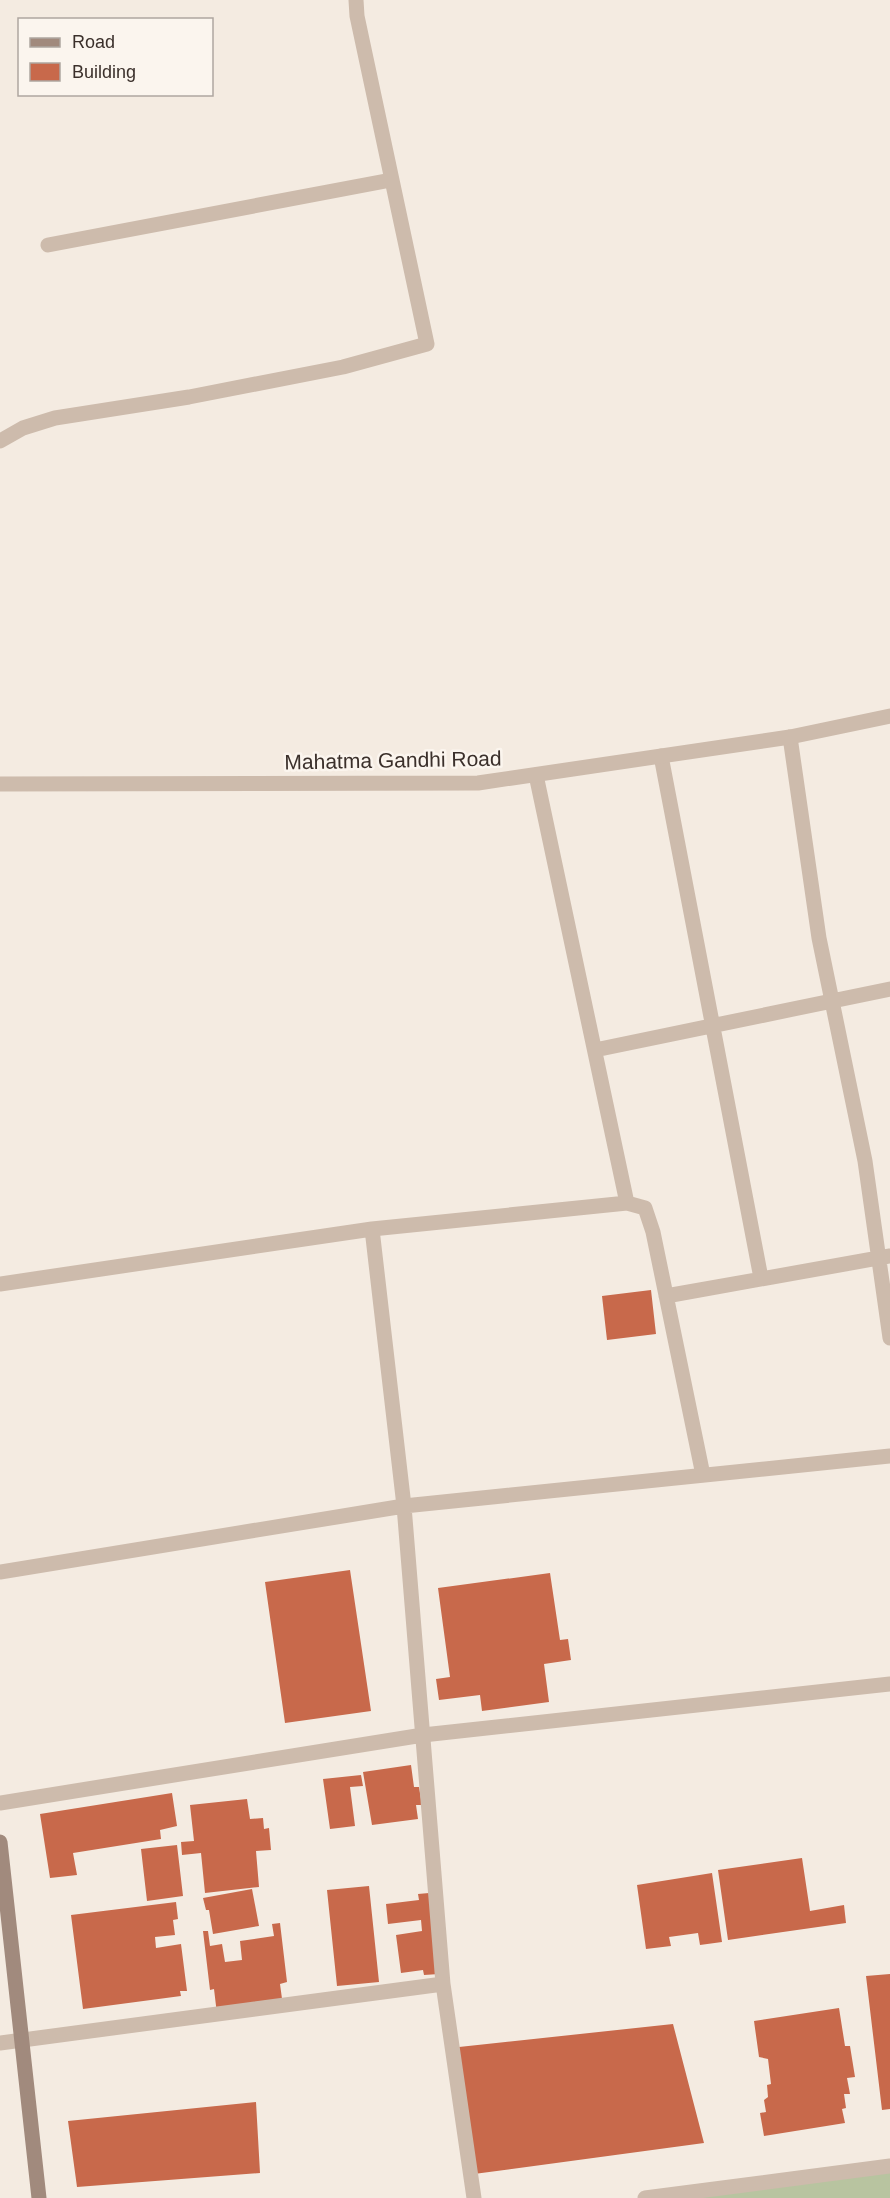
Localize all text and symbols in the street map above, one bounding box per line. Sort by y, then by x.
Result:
legend [18,18,213,96]
text: Road [72,32,115,52]
text: Building [72,62,136,82]
street label: Mahatma Gandhi Road [284,747,502,773]

